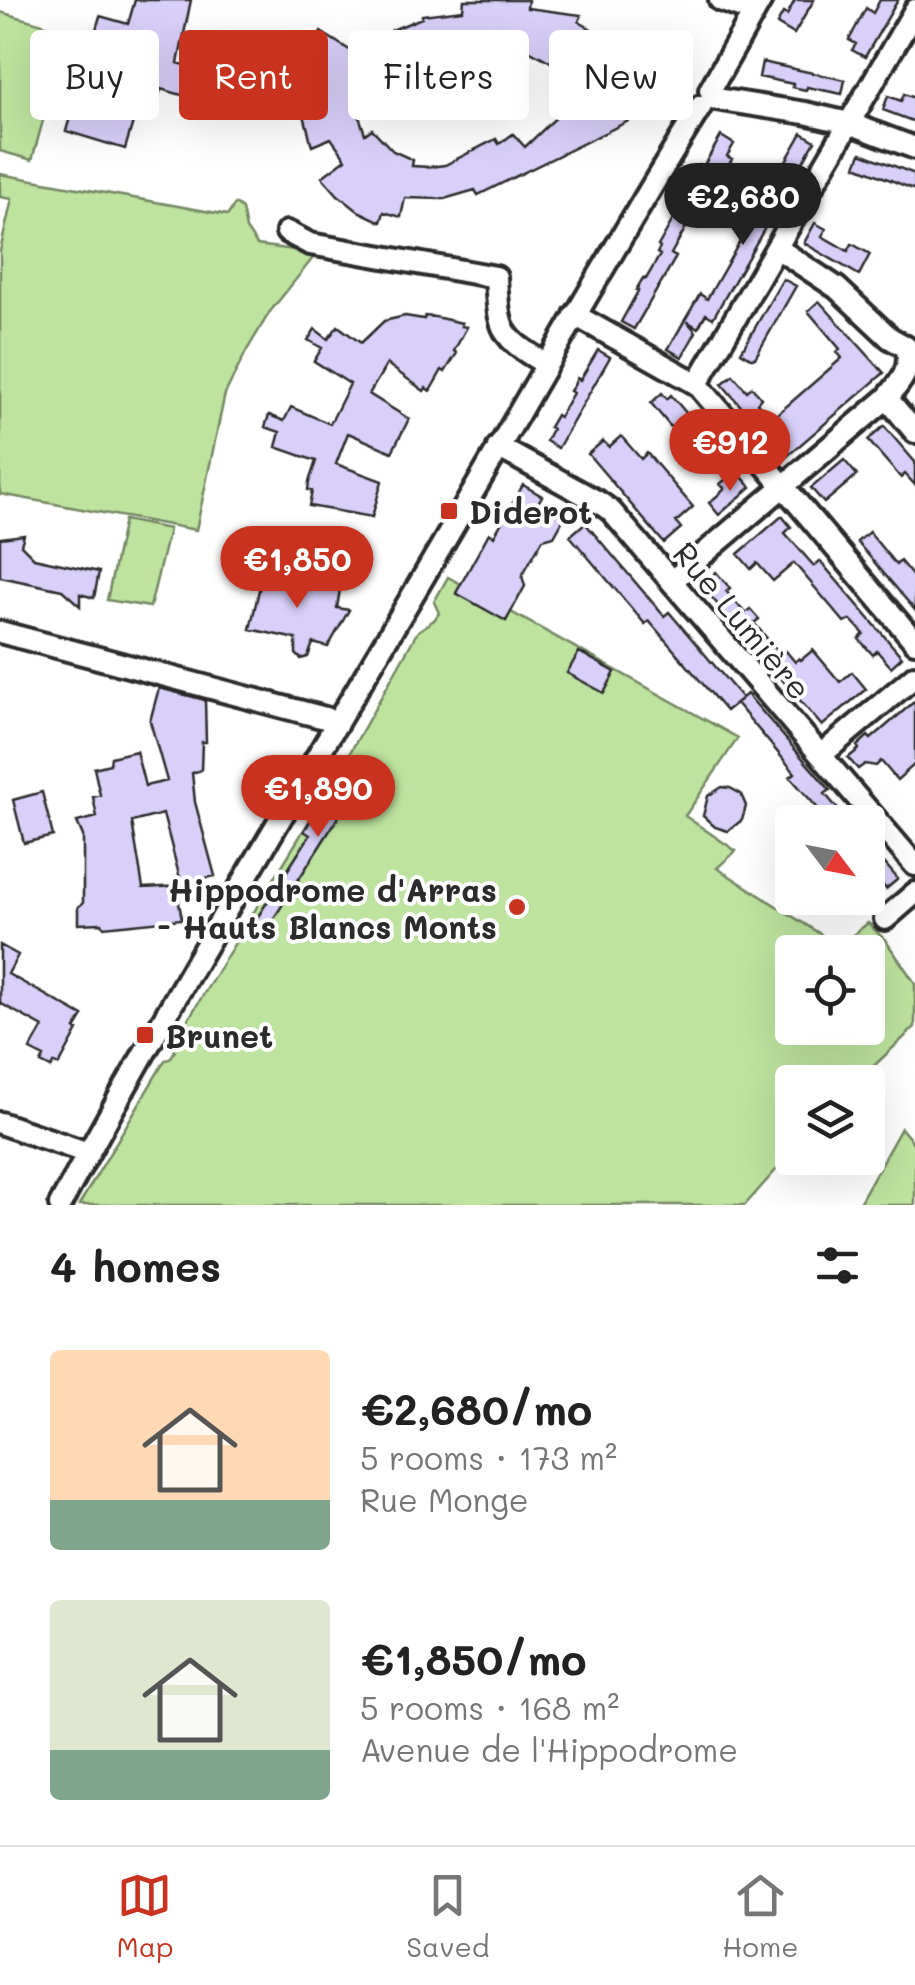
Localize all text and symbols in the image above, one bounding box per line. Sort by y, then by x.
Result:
chip: Buy [30,30,159,120]
chip: Rent [179,30,328,120]
chip: Filters [348,30,529,120]
chip: New [549,30,693,120]
pin: €2,680 [662,163,824,248]
text: €2,680 [686,174,800,216]
pin: €912 [671,409,789,494]
text: €912 [691,420,769,462]
place label: Diderot [469,490,592,532]
marker: Diderot [438,500,460,522]
pin: €1,850 [216,526,378,611]
street label: Rue Lumière [665,532,821,708]
text: €1,850 [242,537,352,579]
pin: €1,890 [237,755,399,840]
text: €1,890 [263,766,373,808]
north arrow [775,805,885,915]
map controls [775,805,885,1175]
place label: Hippodrome d'Arras - Hauts Blancs Monts [157,868,497,947]
marker: Hippodrome d'Arras - Hauts Blancs Monts [506,896,528,918]
button: locate [775,935,885,1045]
place label: Brunet [165,1014,273,1056]
marker: Brunet [134,1024,156,1046]
button: layers [775,1065,885,1175]
text: 4 homes [50,1238,221,1293]
icon: filters [810,1238,865,1293]
text: €2,680/mo [360,1381,592,1436]
icon: home [130,1390,250,1510]
text: 5 rooms · 173 m² [360,1436,617,1478]
text: Rue Monge [360,1478,529,1520]
text: €1,850/mo [360,1631,587,1686]
icon: home [130,1640,250,1760]
text: 5 rooms · 168 m² [360,1686,619,1728]
text: Avenue de l'Hippodrome [360,1728,738,1770]
tab: Map [116,1868,173,1964]
tab: Saved [406,1868,489,1964]
tab: Home [722,1868,799,1964]

